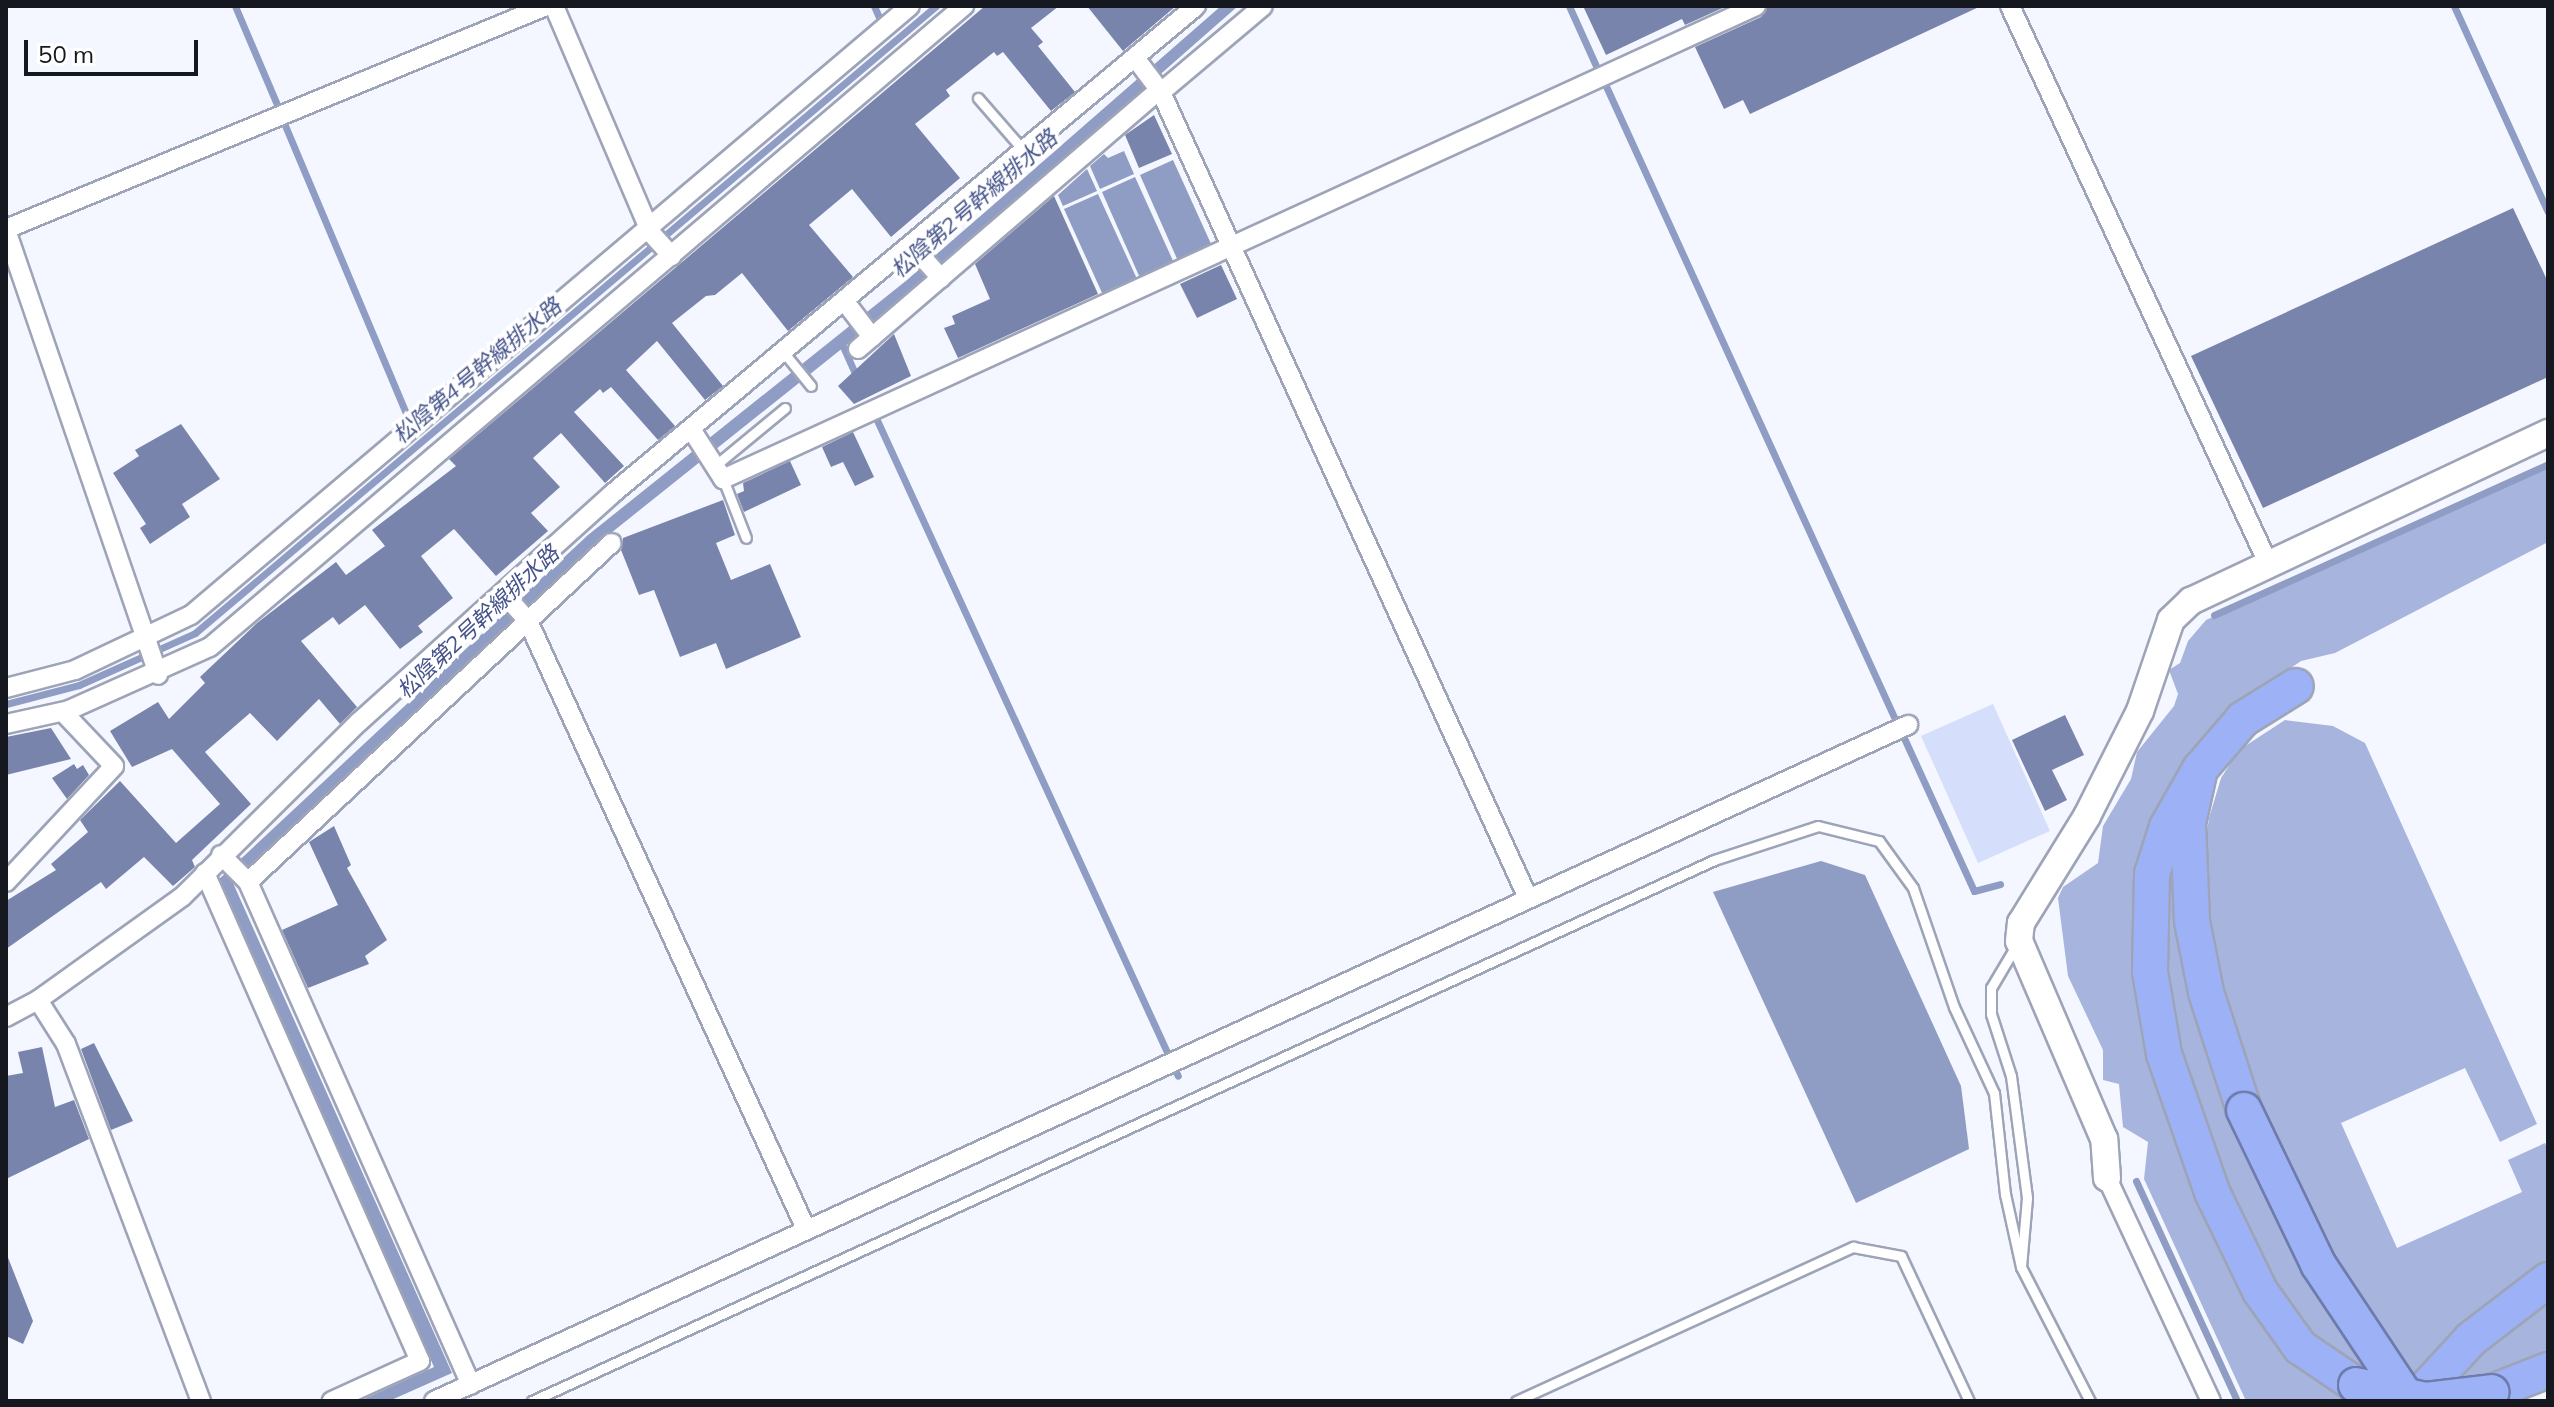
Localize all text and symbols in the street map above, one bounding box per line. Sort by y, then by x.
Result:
scale bar [28,24,202,74]
text: 50 m [38,39,94,69]
water label: 松陰第2号幹線排水路 [886,125,1062,283]
water label: 松陰第4号幹線排水路 [388,293,566,449]
water label: 松陰第2号幹線排水路 [392,540,564,704]

